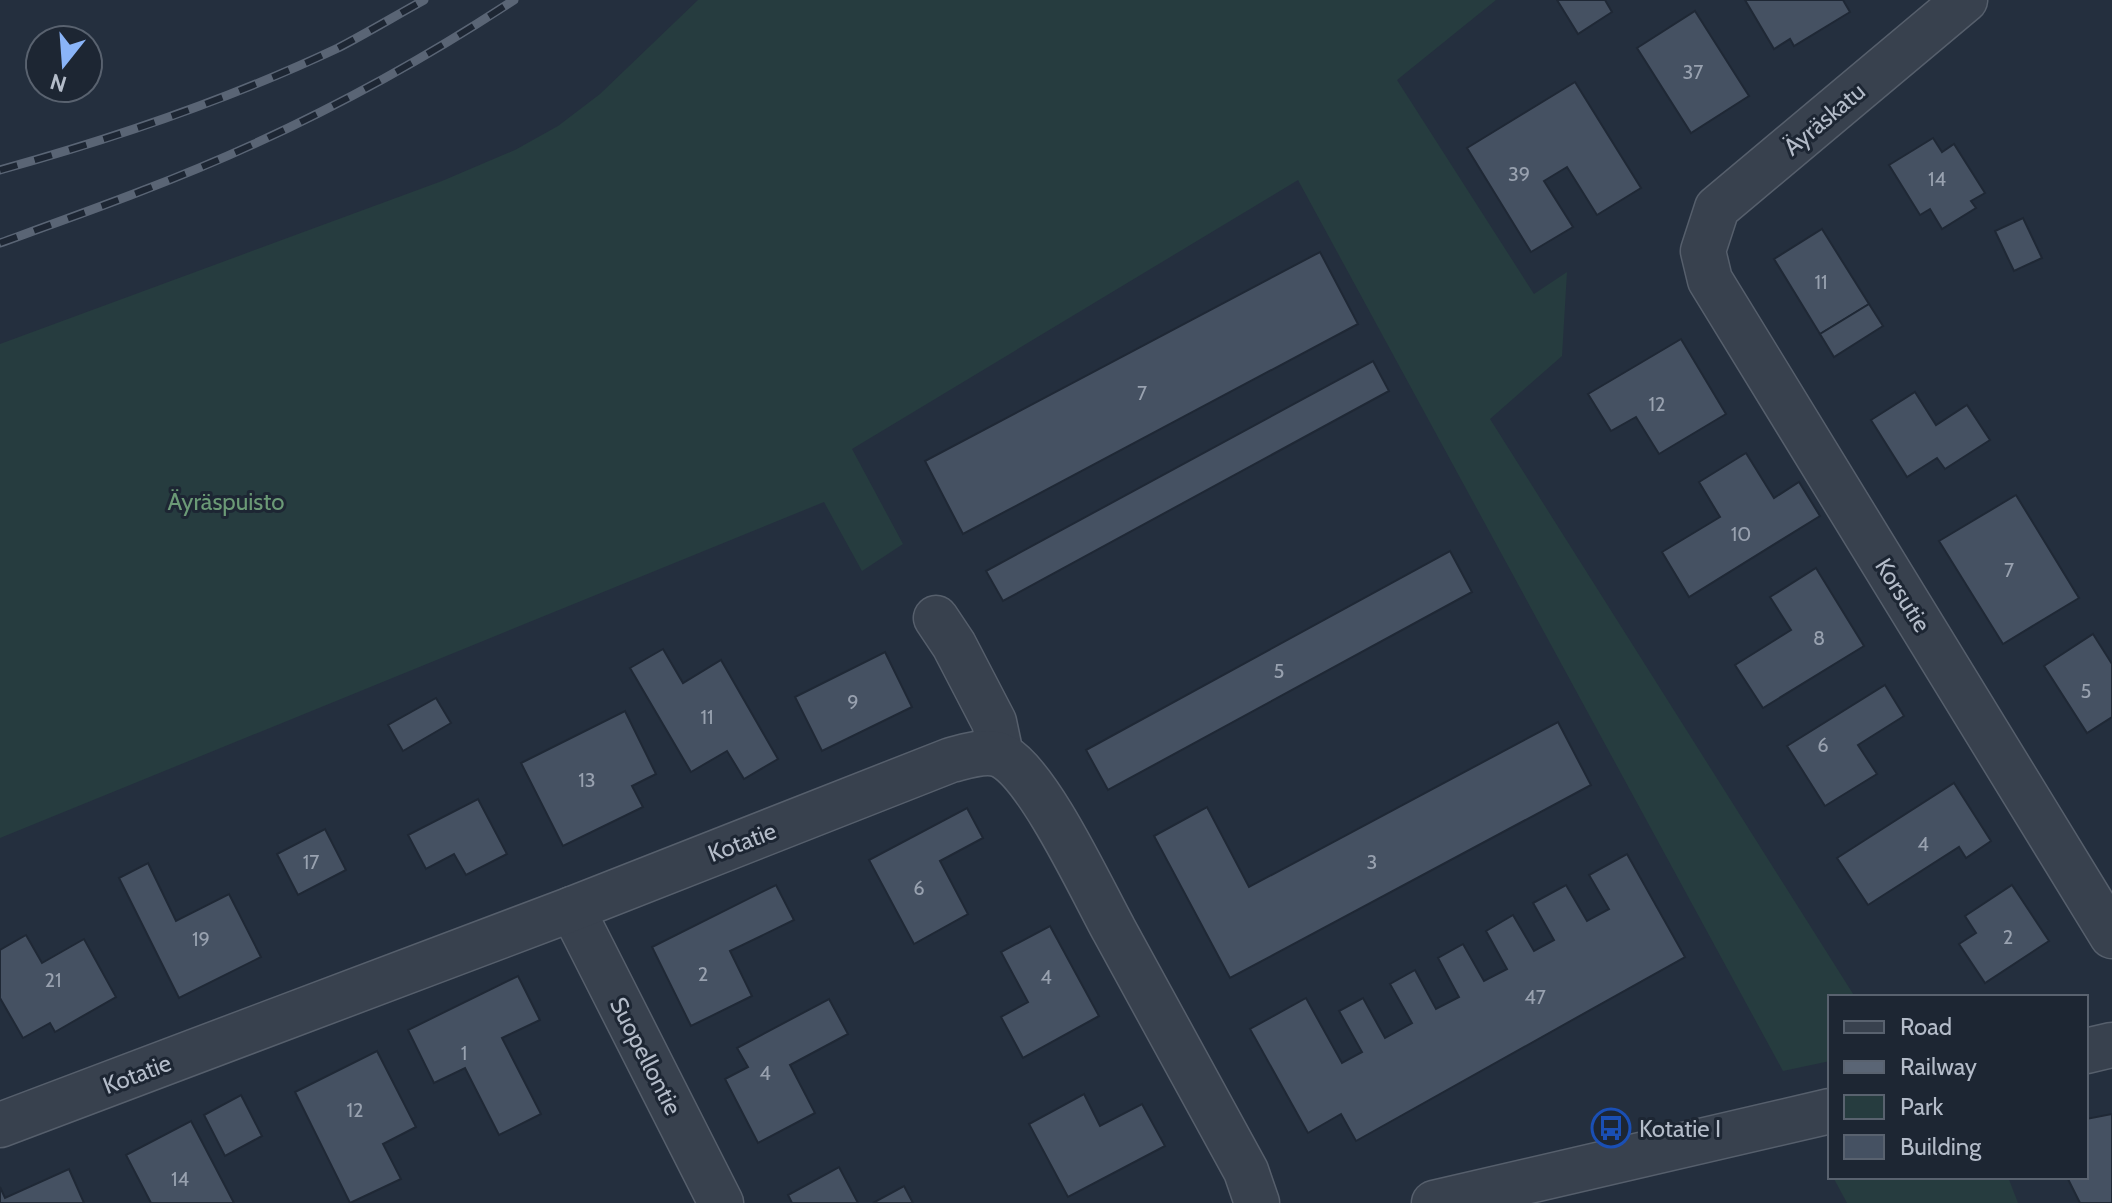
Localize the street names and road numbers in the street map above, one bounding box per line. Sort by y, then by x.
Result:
street label: Äyräskatu [1777,77,1871,161]
street label: Korsutie [1869,553,1937,637]
street label: Kotatie [704,816,780,868]
street label: Suopellontie [604,992,688,1120]
street label: Kotatie [99,1048,175,1100]

